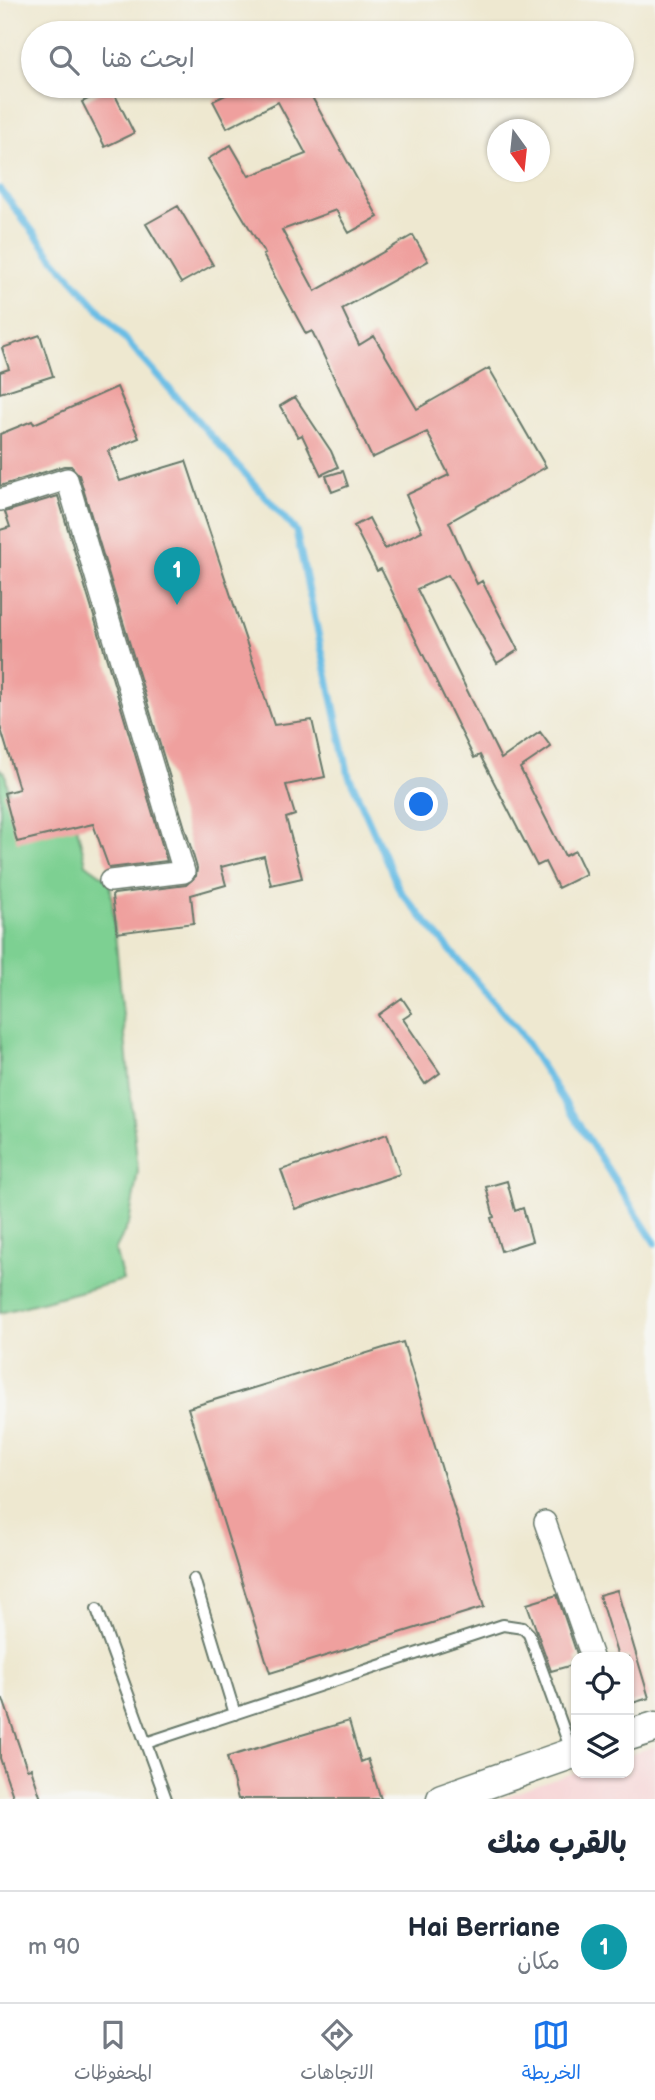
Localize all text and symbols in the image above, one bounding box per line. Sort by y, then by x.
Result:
search box [21,21,634,98]
icon: search [45,41,83,79]
text: ابحث هنا [101,44,195,75]
north arrow [487,119,550,182]
pin: 1 [154,547,200,605]
your location [404,787,438,821]
map controls [571,1652,634,1778]
button: locate [571,1652,634,1715]
button: layers [571,1715,634,1778]
text: بالقرب منك [487,1826,627,1862]
text: Hai Berriane [408,1913,560,1944]
text: 90 m [28,1933,80,1961]
text: 1 [599,1933,609,1961]
text: مكان [517,1948,560,1976]
tab: المحفوظات [74,2016,152,2089]
tab: الاتجاهات [300,2016,374,2089]
tab: الخريطة [522,2016,581,2089]

